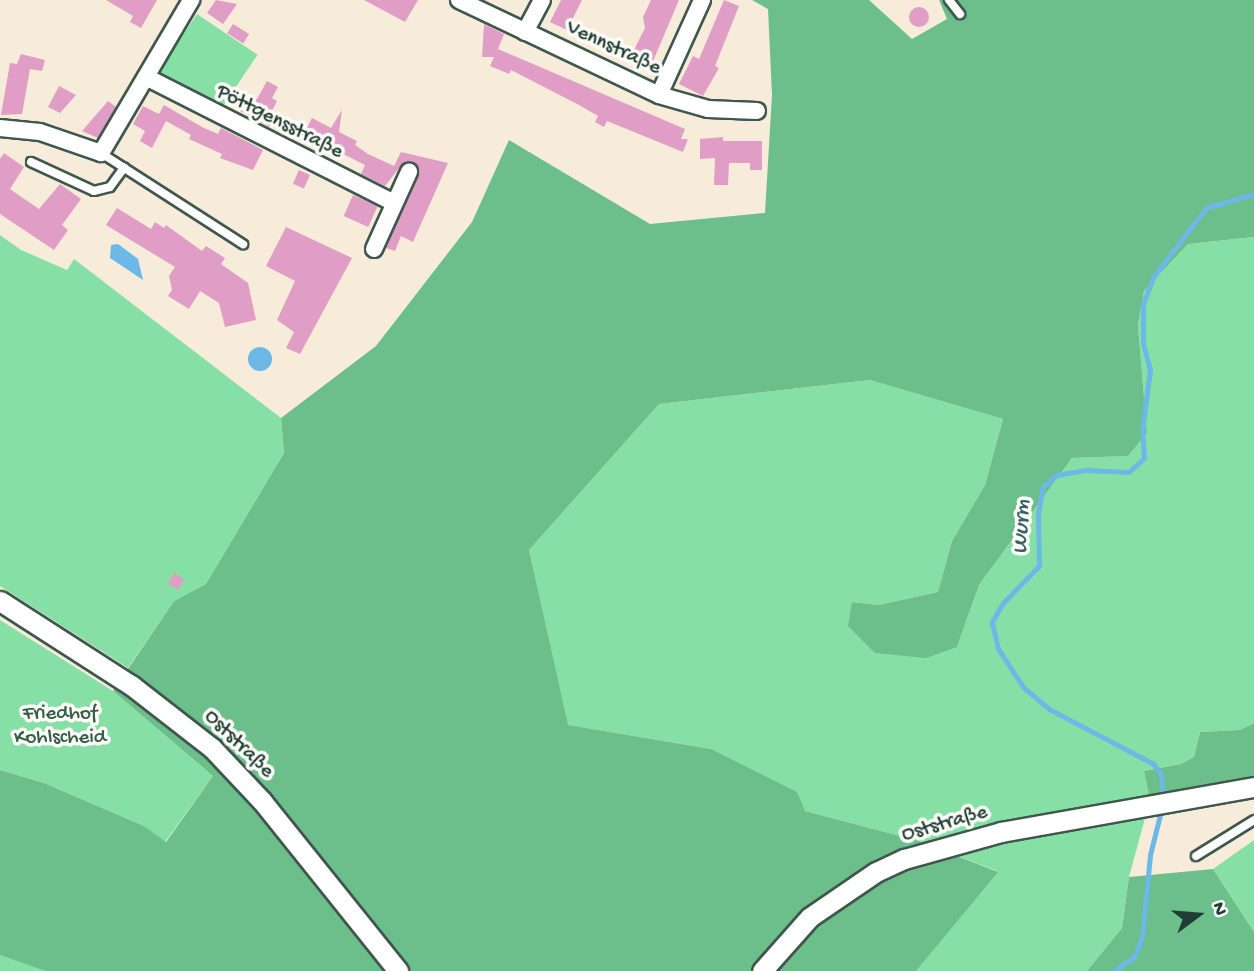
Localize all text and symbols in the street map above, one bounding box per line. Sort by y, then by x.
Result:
street label: Vennstraße [562,16,664,82]
street label: Pöttgensstraße [211,80,347,166]
water label: Wurm [1008,499,1038,555]
park label: Friedhof Kohlscheid [14,702,106,752]
street label: Oststraße [198,705,278,785]
street label: Oststraße [899,801,991,849]
north arrow [1163,880,1233,950]
text: N [1206,900,1231,918]

